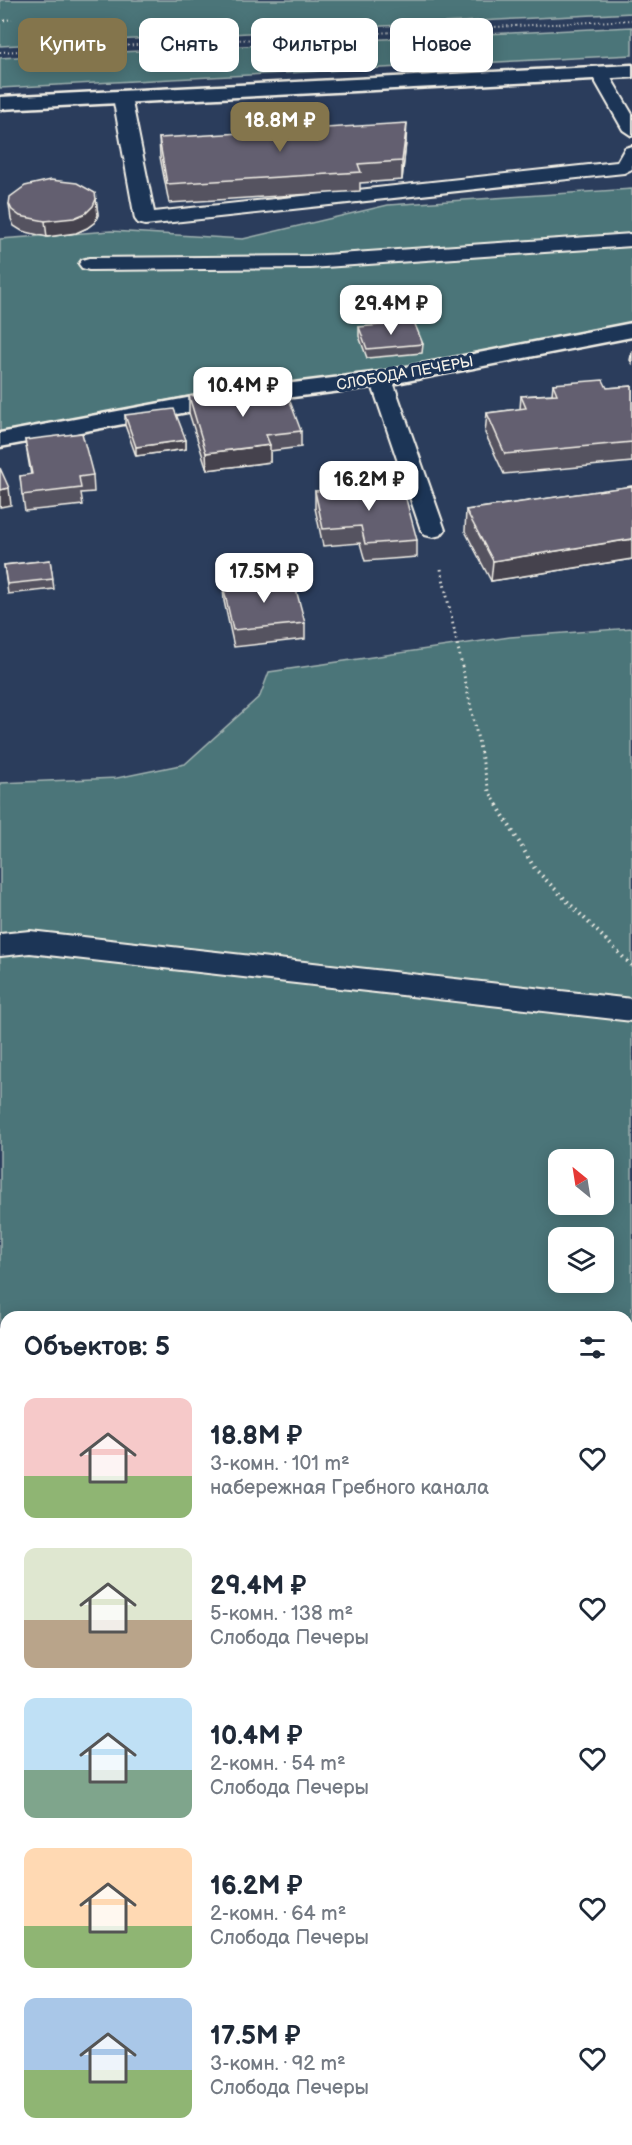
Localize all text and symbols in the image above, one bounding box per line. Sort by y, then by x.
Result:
chip: Купить [18,18,127,72]
chip: Снять [139,18,239,72]
chip: Фильтры [251,18,378,72]
chip: Новое [390,18,493,72]
pin: 18.8M ₽ [225,102,335,153]
text: 18.8M ₽ [244,109,316,133]
pin: 29.4M ₽ [336,285,446,336]
text: 29.4M ₽ [354,292,428,316]
street label: СЛОБОДА ПЕЧЕРЫ [335,352,475,395]
pin: 10.4M ₽ [188,367,298,418]
text: 10.4M ₽ [207,374,279,398]
pin: 16.2M ₽ [314,461,424,512]
text: 16.2M ₽ [333,468,405,492]
pin: 17.5M ₽ [209,553,319,604]
text: 17.5M ₽ [229,560,299,584]
north arrow [548,1149,614,1215]
map controls [548,1149,614,1293]
button: layers [548,1227,614,1293]
icon: filters [576,1331,609,1364]
text: Объектов: 5 [24,1332,170,1363]
text: 18.8M ₽ [210,1421,302,1452]
icon: home [72,1422,144,1494]
icon: heart [576,1442,609,1475]
text: 3-комн. · 101 m² [210,1452,350,1476]
text: набережная Гребного канала [210,1476,489,1500]
text: 29.4M ₽ [210,1571,306,1602]
icon: home [72,1572,144,1644]
icon: heart [576,1592,609,1625]
text: 5-комн. · 138 m² [210,1602,353,1626]
text: Слобода Печеры [210,1626,369,1650]
text: 10.4M ₽ [210,1721,303,1752]
icon: home [72,1722,144,1794]
icon: heart [576,1742,609,1775]
text: 2-комн. · 54 m² [210,1752,346,1776]
text: Слобода Печеры [210,1776,369,1800]
text: 16.2M ₽ [210,1871,303,1902]
icon: home [72,1872,144,1944]
icon: heart [576,1892,609,1925]
text: 2-комн. · 64 m² [210,1902,346,1926]
text: Слобода Печеры [210,1926,369,1950]
text: 17.5M ₽ [210,2021,301,2052]
icon: home [72,2022,144,2094]
icon: heart [576,2042,609,2075]
text: 3-комн. · 92 m² [210,2052,346,2076]
text: Слобода Печеры [210,2076,369,2100]

